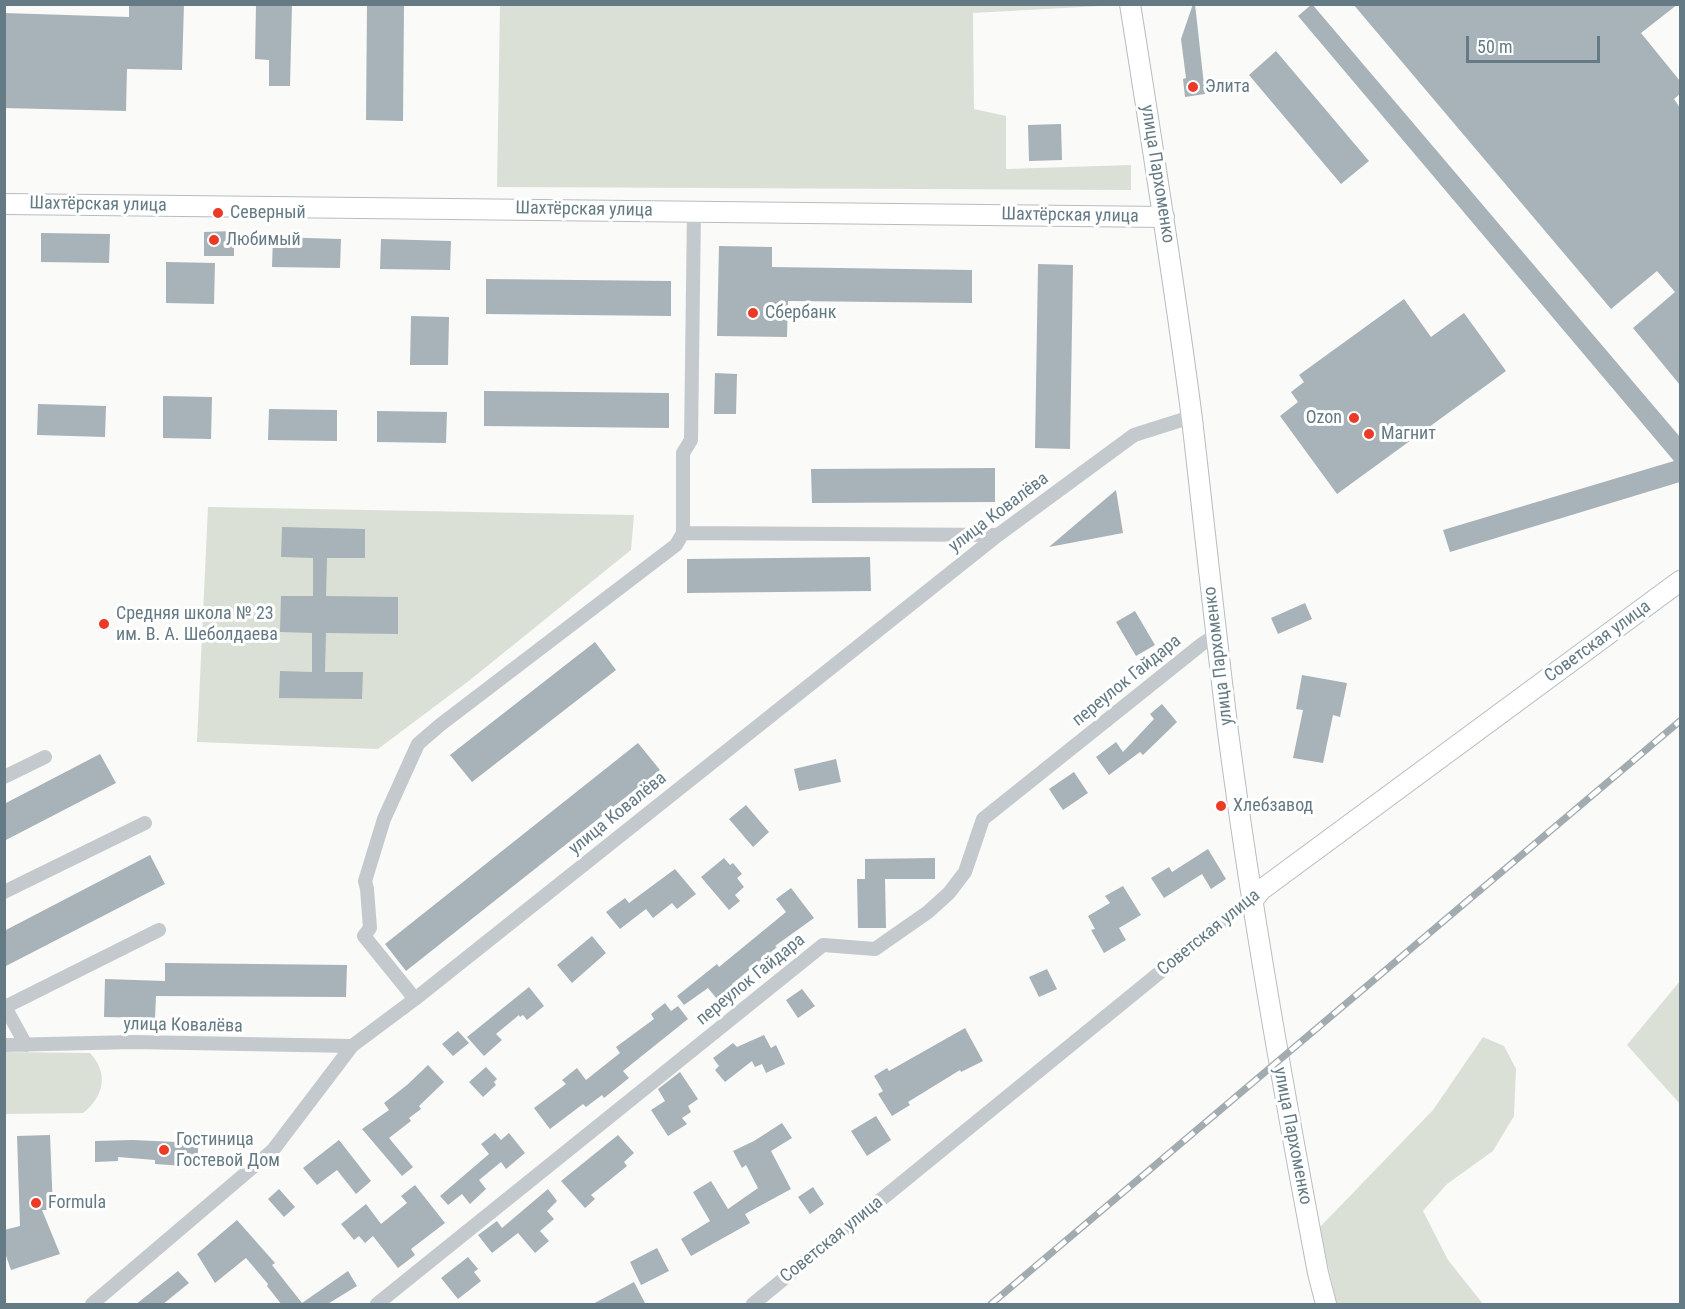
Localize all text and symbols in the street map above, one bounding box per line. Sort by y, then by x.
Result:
scale bar [1469,24,1602,62]
text: 50 m [1477,36,1512,57]
place label: Элита [1205,76,1250,98]
marker: Элита [1186,80,1200,94]
street label: улица Пархоменко [1135,103,1179,245]
street label: Шахтёрская улица [29,193,167,217]
street label: Шахтёрская улица [515,198,653,222]
place label: Северный [230,202,306,224]
street label: Шахтёрская улица [1001,204,1139,228]
marker: Северный [211,206,225,220]
place label: Любимый [226,229,301,251]
marker: Любимый [207,233,221,247]
place label: Сбербанк [765,302,836,324]
marker: Сбербанк [746,306,760,320]
place label: Ozon [1306,407,1342,429]
marker: Ozon [1347,411,1361,425]
place label: Магнит [1381,423,1436,445]
marker: Магнит [1362,427,1376,441]
street label: улица Ковалёва [945,468,1053,558]
street label: улица Пархоменко [1200,585,1238,727]
street label: Советская улица [1541,596,1655,688]
place label: Средняя школа № 23 им. В. А. Шеболдаева [116,603,278,646]
marker: Средняя школа № 23 им. В. А. Шеболдаева [97,617,111,631]
street label: переулок Гайдара [1068,631,1186,731]
street label: улица Ковалёва [565,768,671,860]
place label: Хлебзавод [1233,795,1313,817]
marker: Хлебзавод [1214,799,1228,813]
street label: Советская улица [1153,885,1265,981]
street label: переулок Гайдара [692,930,810,1030]
street label: улица Ковалёва [123,1014,243,1038]
street label: улица Пархоменко [1268,1065,1316,1207]
place label: Гостиница Гостевой Дом [176,1129,280,1172]
marker: Гостиница Гостевой Дом [157,1143,171,1157]
place label: Formula [48,1192,106,1214]
street label: Советская улица [776,1192,888,1288]
marker: Formula [29,1196,43,1210]

